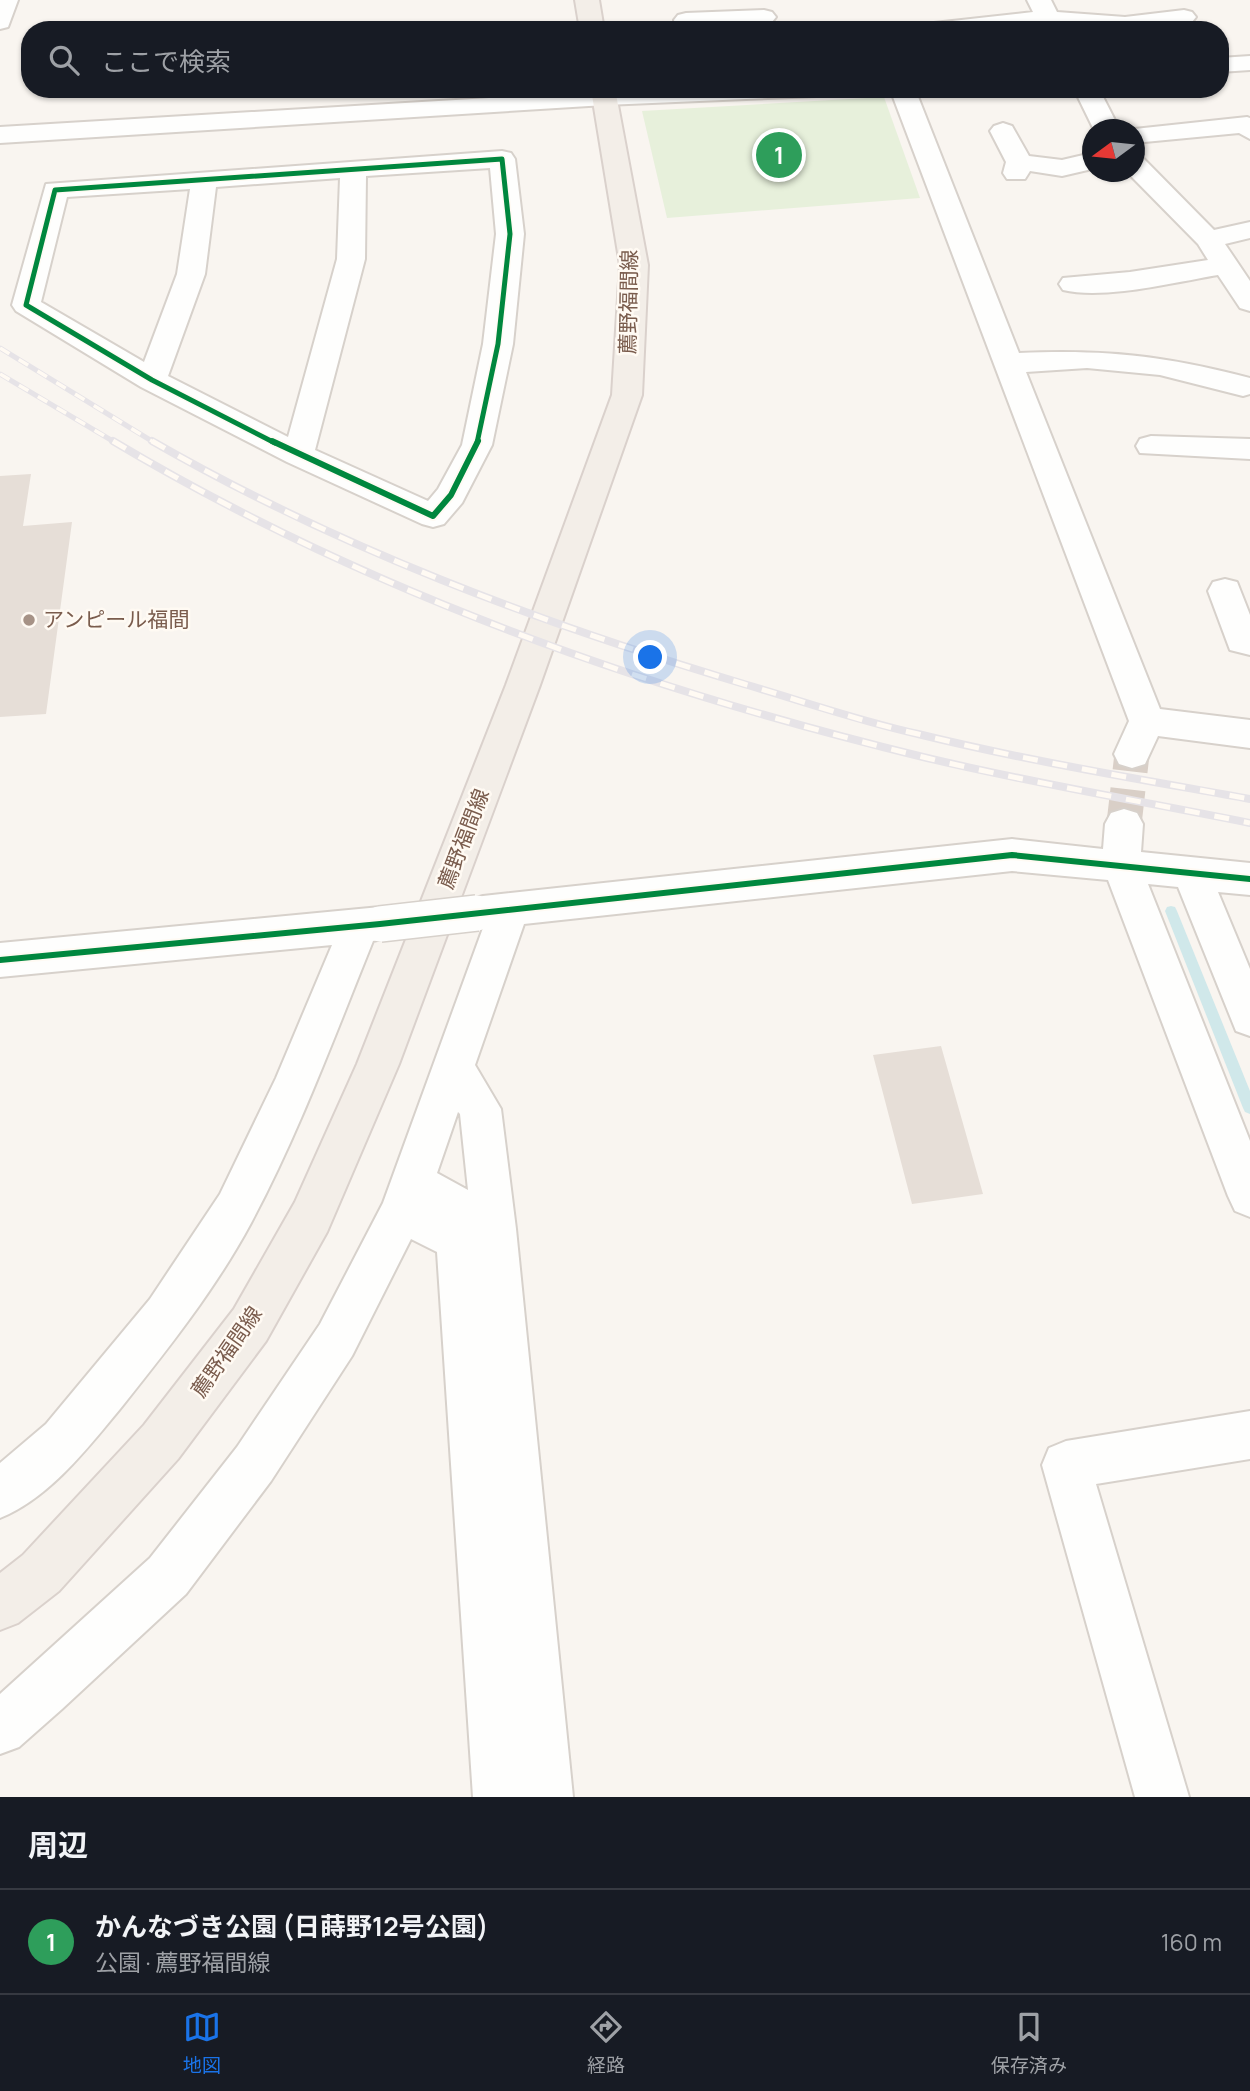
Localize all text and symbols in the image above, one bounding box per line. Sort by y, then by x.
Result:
search box [21,21,1229,98]
icon: search [45,41,83,79]
text: ここで検索 [101,43,231,79]
north arrow [1082,119,1145,182]
pin: 1 [756,129,802,181]
street label: 薦野福間線 [613,249,643,355]
place label: アンピール福間 [43,605,189,633]
marker: アンピール福間 [21,612,37,628]
your location [633,640,667,674]
street label: 薦野福間線 [431,785,495,893]
street label: 薦野福間線 [185,1300,268,1402]
text: 周辺 [28,1824,88,1865]
text: かんなづき公園 (日蒔野12号公園) [95,1908,489,1944]
text: 1 [46,1926,56,1958]
text: 160 m [1161,1926,1222,1958]
text: 公園 · 薦野福間線 [95,1946,270,1978]
tab: 地図 [183,2008,221,2078]
tab: 経路 [587,2008,625,2078]
tab: 保存済み [991,2008,1067,2078]

